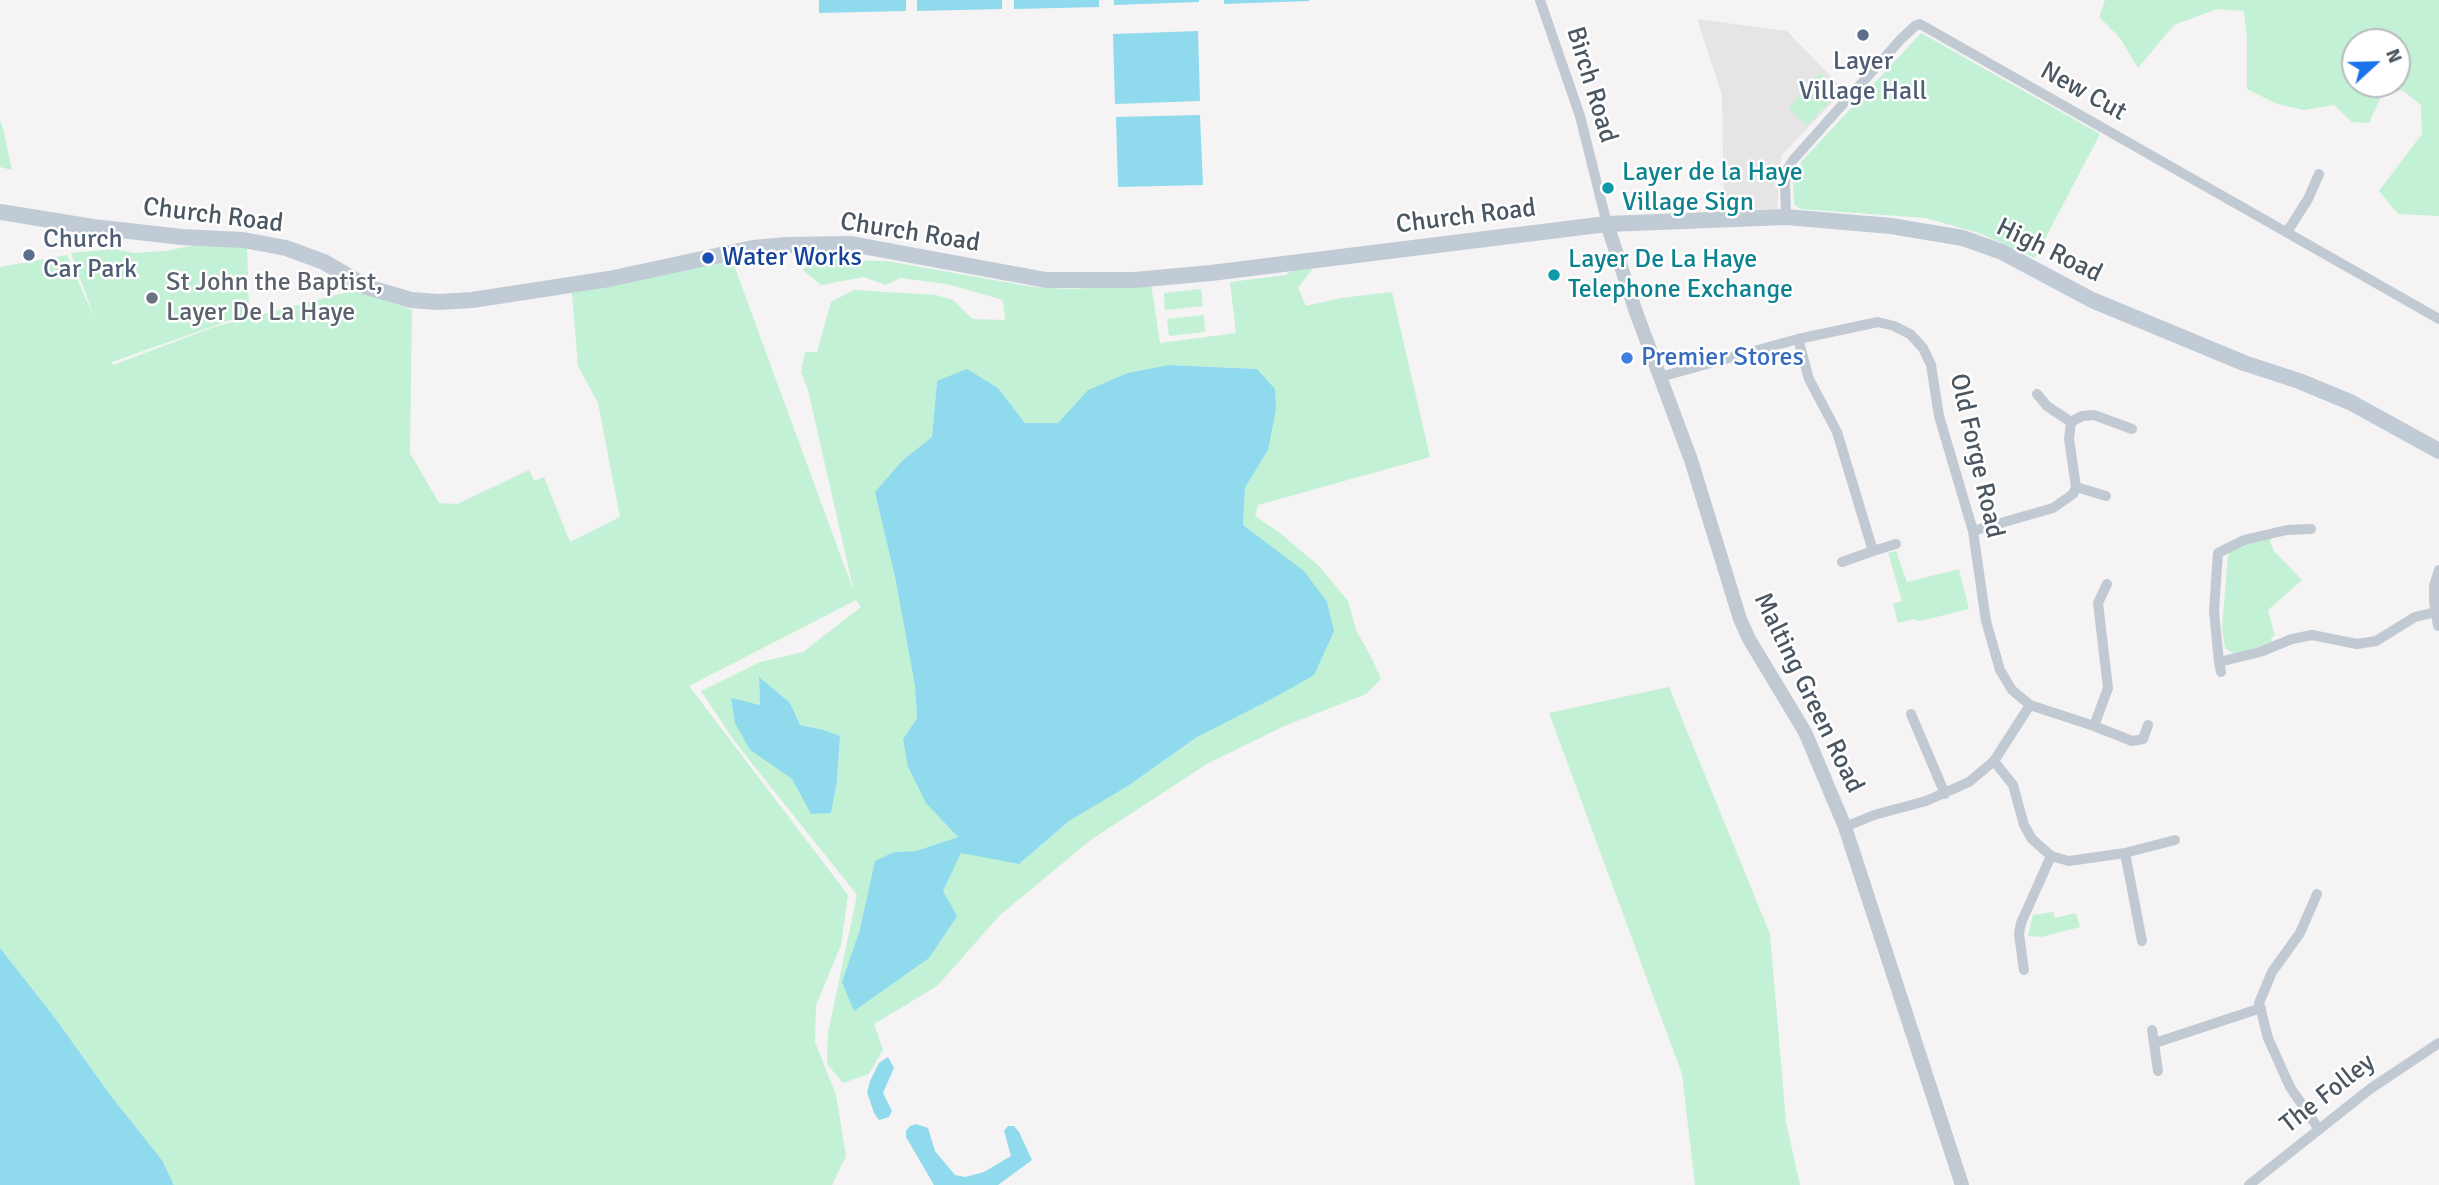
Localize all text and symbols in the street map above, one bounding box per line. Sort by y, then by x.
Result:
street label: Birch Road [1559,23,1623,147]
marker: Layer Village Hall [1855,27,1871,43]
north arrow [2341,28,2411,98]
text: N [2380,45,2407,67]
place label: Layer Village Hall [1799,46,1927,108]
street label: New Cut [2034,56,2132,128]
place label: Layer de la Haye Village Sign [1622,157,1803,218]
marker: Layer de la Haye Village Sign [1600,180,1616,196]
street label: Church Road [141,192,285,240]
street label: Church Road [1394,193,1538,241]
street label: Church Road [838,207,982,259]
street label: High Road [1991,212,2107,290]
place label: Church Car Park [43,224,137,286]
place label: Water Works [722,242,862,274]
place label: Layer De La Haye Telephone Exchange [1568,244,1793,306]
marker: Church Car Park [21,247,37,263]
marker: Water Works [700,250,716,266]
place label: St John the Baptist, Layer De La Haye [166,267,383,328]
marker: Layer De La Haye Telephone Exchange [1546,267,1562,283]
marker: St John the Baptist, Layer De La Haye [144,290,160,306]
place label: Premier Stores [1641,342,1804,374]
marker: Premier Stores [1619,350,1635,366]
street label: Old Forge Road [1942,371,2010,541]
street label: Malting Green Road [1746,588,1870,798]
street label: The Folley [2274,1047,2382,1141]

